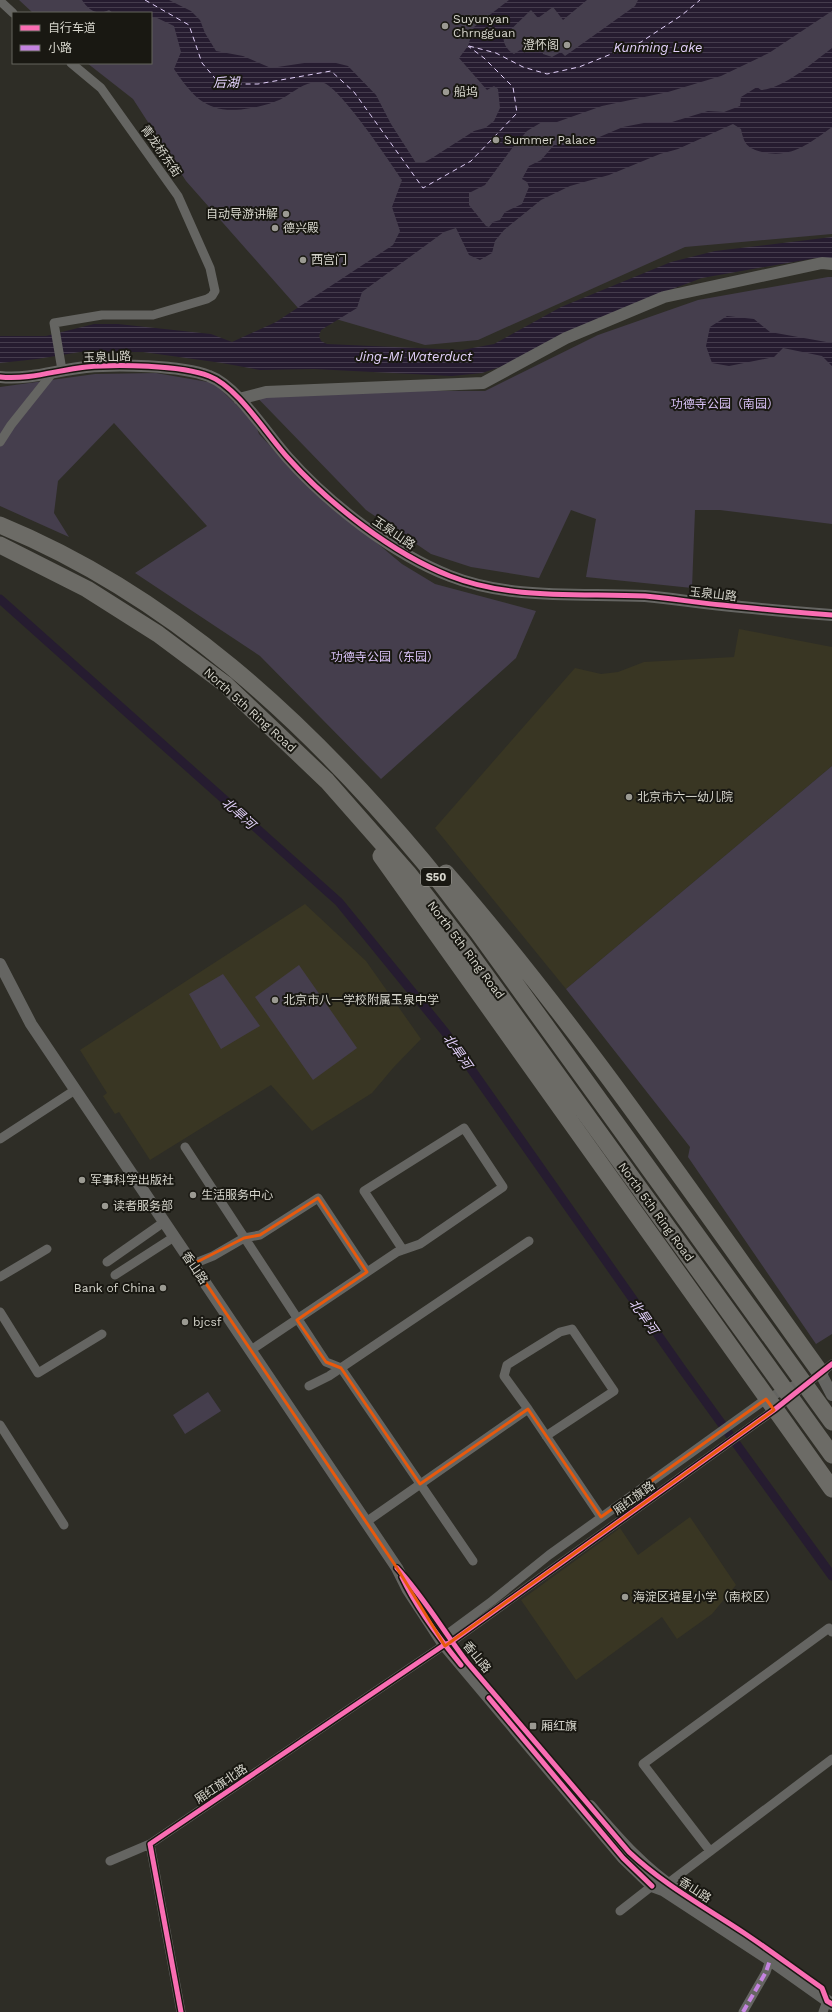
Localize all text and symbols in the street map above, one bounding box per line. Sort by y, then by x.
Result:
legend [12,12,152,64]
place label: Suyunyan Chrngguan [453,12,515,40]
text: 自行车道 [48,21,96,35]
marker: Suyunyan Chrngguan [440,21,450,31]
place label: 澄怀阁 [523,38,559,52]
marker: 澄怀阁 [562,40,572,50]
water label: Kunming Lake [614,40,702,55]
text: 小路 [48,41,72,55]
water label: 后湖 [213,75,241,90]
place label: 船坞 [454,85,478,99]
marker: 船坞 [441,87,451,97]
street label: 青龙桥东街 [138,122,184,180]
place label: Summer Palace [504,133,596,147]
marker: Summer Palace [491,135,501,145]
place label: 自动导游讲解 [206,207,278,221]
marker: 自动导游讲解 [281,209,291,219]
place label: 德兴殿 [283,221,319,235]
marker: 德兴殿 [270,223,280,233]
place label: 西宫门 [311,253,347,267]
marker: 西宫门 [298,255,308,265]
street label: 玉泉山路 [83,349,131,365]
water label: Jing-Mi Waterduct [356,349,473,364]
park label: 功德寺公园（南园） [671,397,779,411]
street label: 玉泉山路 [370,514,418,552]
street label: 玉泉山路 [688,585,738,603]
park label: 功德寺公园（东园） [331,650,439,664]
street label: North 5th Ring Road [201,665,299,755]
place label: 北京市六一幼儿院 [637,790,733,804]
marker: 北京市六一幼儿院 [624,792,634,802]
water label: 北旱河 [219,795,260,834]
road number: S50 [421,868,451,886]
street label: North 5th Ring Road [425,898,507,1002]
place label: 北京市八一学校附属玉泉中学 [283,993,439,1007]
marker: 北京市八一学校附属玉泉中学 [270,995,280,1005]
water label: 北旱河 [440,1031,477,1074]
street label: North 5th Ring Road [615,1160,697,1264]
place label: 军事科学出版社 [90,1173,174,1187]
marker: 军事科学出版社 [77,1175,87,1185]
place label: 生活服务中心 [201,1188,273,1202]
marker: 生活服务中心 [188,1190,198,1200]
place label: 读者服务部 [113,1199,173,1213]
marker: 读者服务部 [100,1201,110,1211]
street label: 香山路 [179,1249,211,1287]
place label: Bank of China [74,1281,155,1295]
marker: Bank of China [158,1283,168,1293]
water label: 北旱河 [626,1296,663,1339]
place label: bjcsf [193,1315,222,1329]
marker: bjcsf [180,1317,190,1327]
street label: 厢红旗路 [610,1478,658,1518]
place label: 海淀区培星小学（南校区） [633,1590,777,1604]
marker: 海淀区培星小学（南校区） [620,1592,630,1602]
street label: 香山路 [460,1639,494,1675]
place label: 厢红旗 [541,1719,577,1733]
marker: 厢红旗 [528,1721,538,1731]
street label: 厢红旗北路 [192,1761,250,1807]
street label: 香山路 [676,1874,714,1906]

